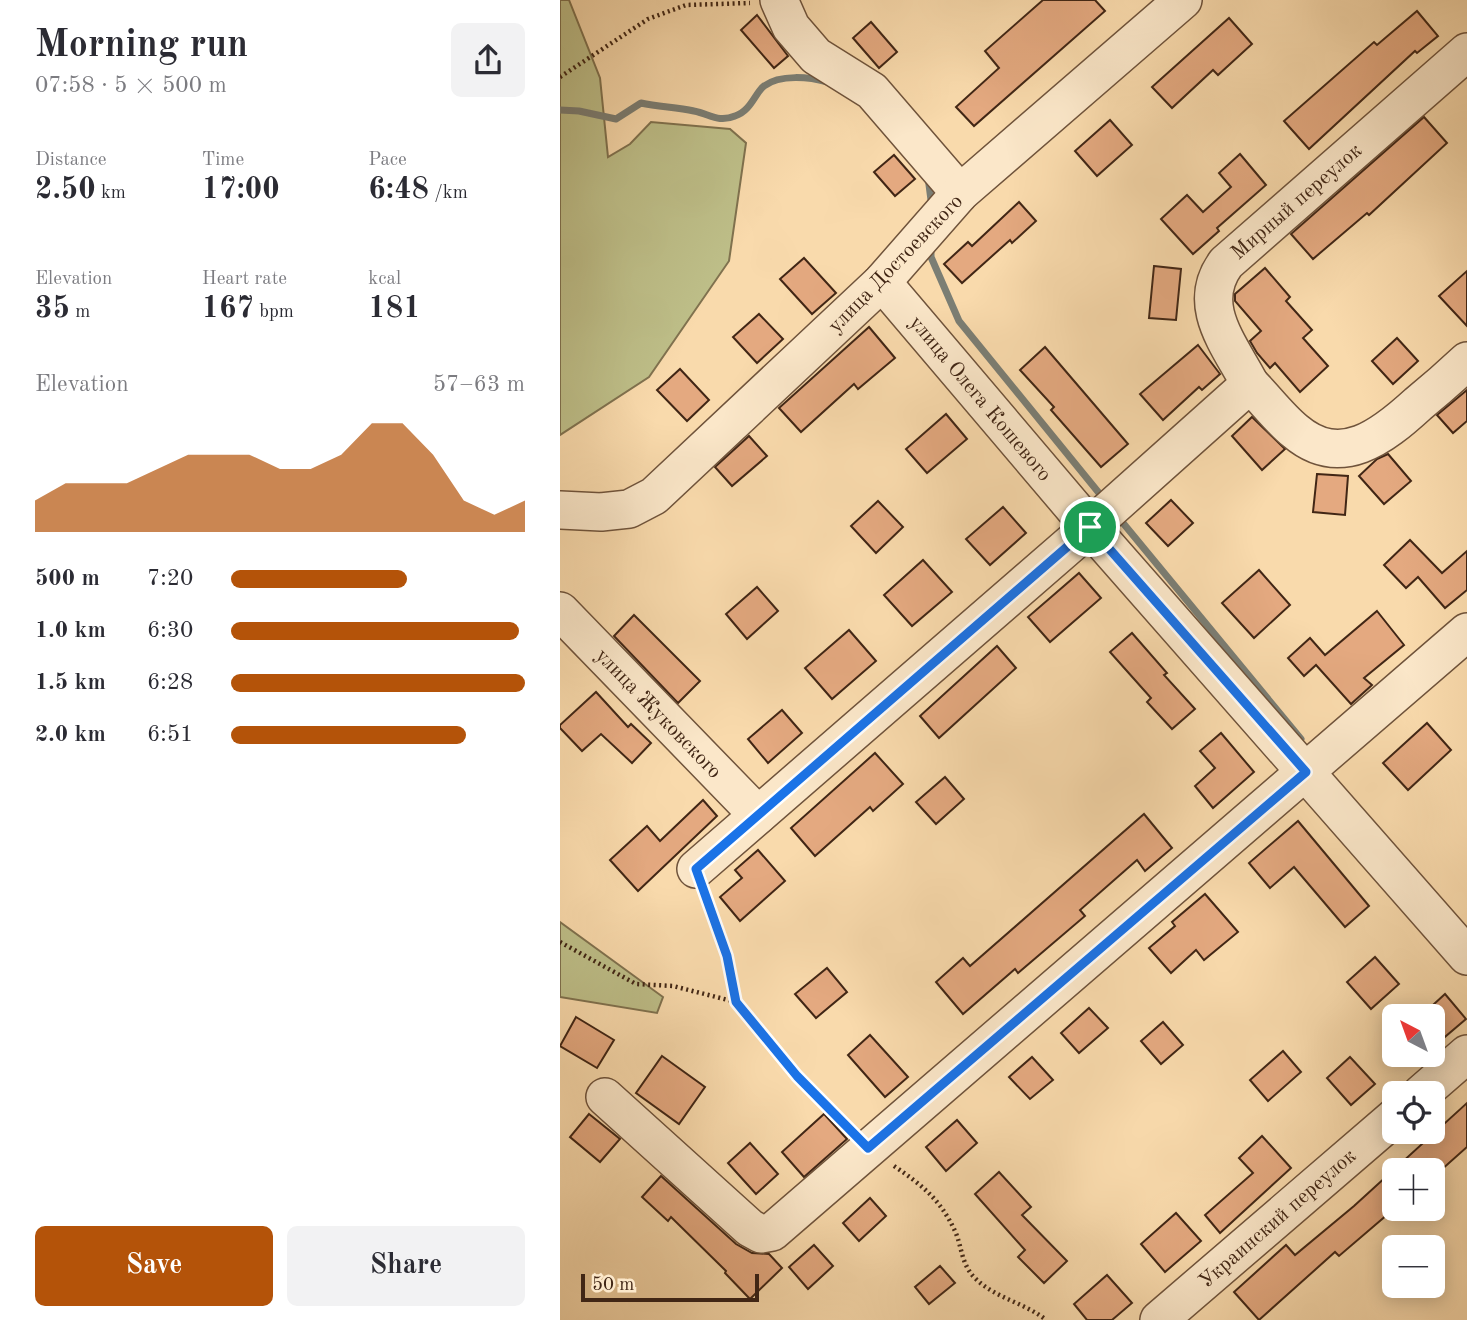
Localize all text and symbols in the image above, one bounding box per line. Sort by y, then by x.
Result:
button: share [451,23,525,97]
text: Morning run [35,27,248,65]
text: 07:58 · 5 × 500 m [35,74,227,97]
street label: Мирный переулок [1228,140,1367,264]
text: Distance [35,151,107,170]
text: Time [202,151,244,170]
text: Pace [368,151,407,170]
text: 2.50 [35,175,96,205]
text: 17:00 [202,175,280,205]
text: 6:48 [368,175,429,205]
text: km [96,184,126,203]
text: /km [429,184,468,203]
street label: улица Достоевского [825,191,967,337]
text: Elevation [35,270,112,289]
text: Heart rate [202,270,287,289]
text: kcal [368,270,401,289]
text: 35 [35,294,70,324]
text: 167 [202,294,254,324]
text: 181 [368,294,421,324]
text: m [70,303,90,322]
text: bpm [254,303,294,322]
street label: улица Олега Кошевого [905,312,1055,486]
text: Elevation [35,373,129,396]
text: 57–63 m [433,373,525,396]
pin [1060,497,1120,557]
icon: arrive [1071,508,1109,546]
text: 500 m [35,567,100,590]
text: 7:20 [147,567,193,590]
text: 1.0 km [35,619,106,642]
text: 6:30 [147,619,193,642]
street label: улица Жуковского [591,645,725,783]
text: 1.5 km [35,671,106,694]
text: 6:28 [147,671,193,694]
text: 2.0 km [35,723,106,746]
text: 6:51 [147,723,193,746]
north arrow [1382,1004,1446,1068]
map controls [1382,1004,1445,1298]
button: locate [1382,1081,1445,1144]
street label: Украинский переулок [1195,1145,1361,1293]
button: + [1382,1158,1445,1221]
button: Save [35,1226,273,1306]
button: Share [287,1226,525,1306]
button: − [1382,1235,1445,1298]
scale bar [581,1271,760,1303]
text: 50 m [592,1276,634,1295]

